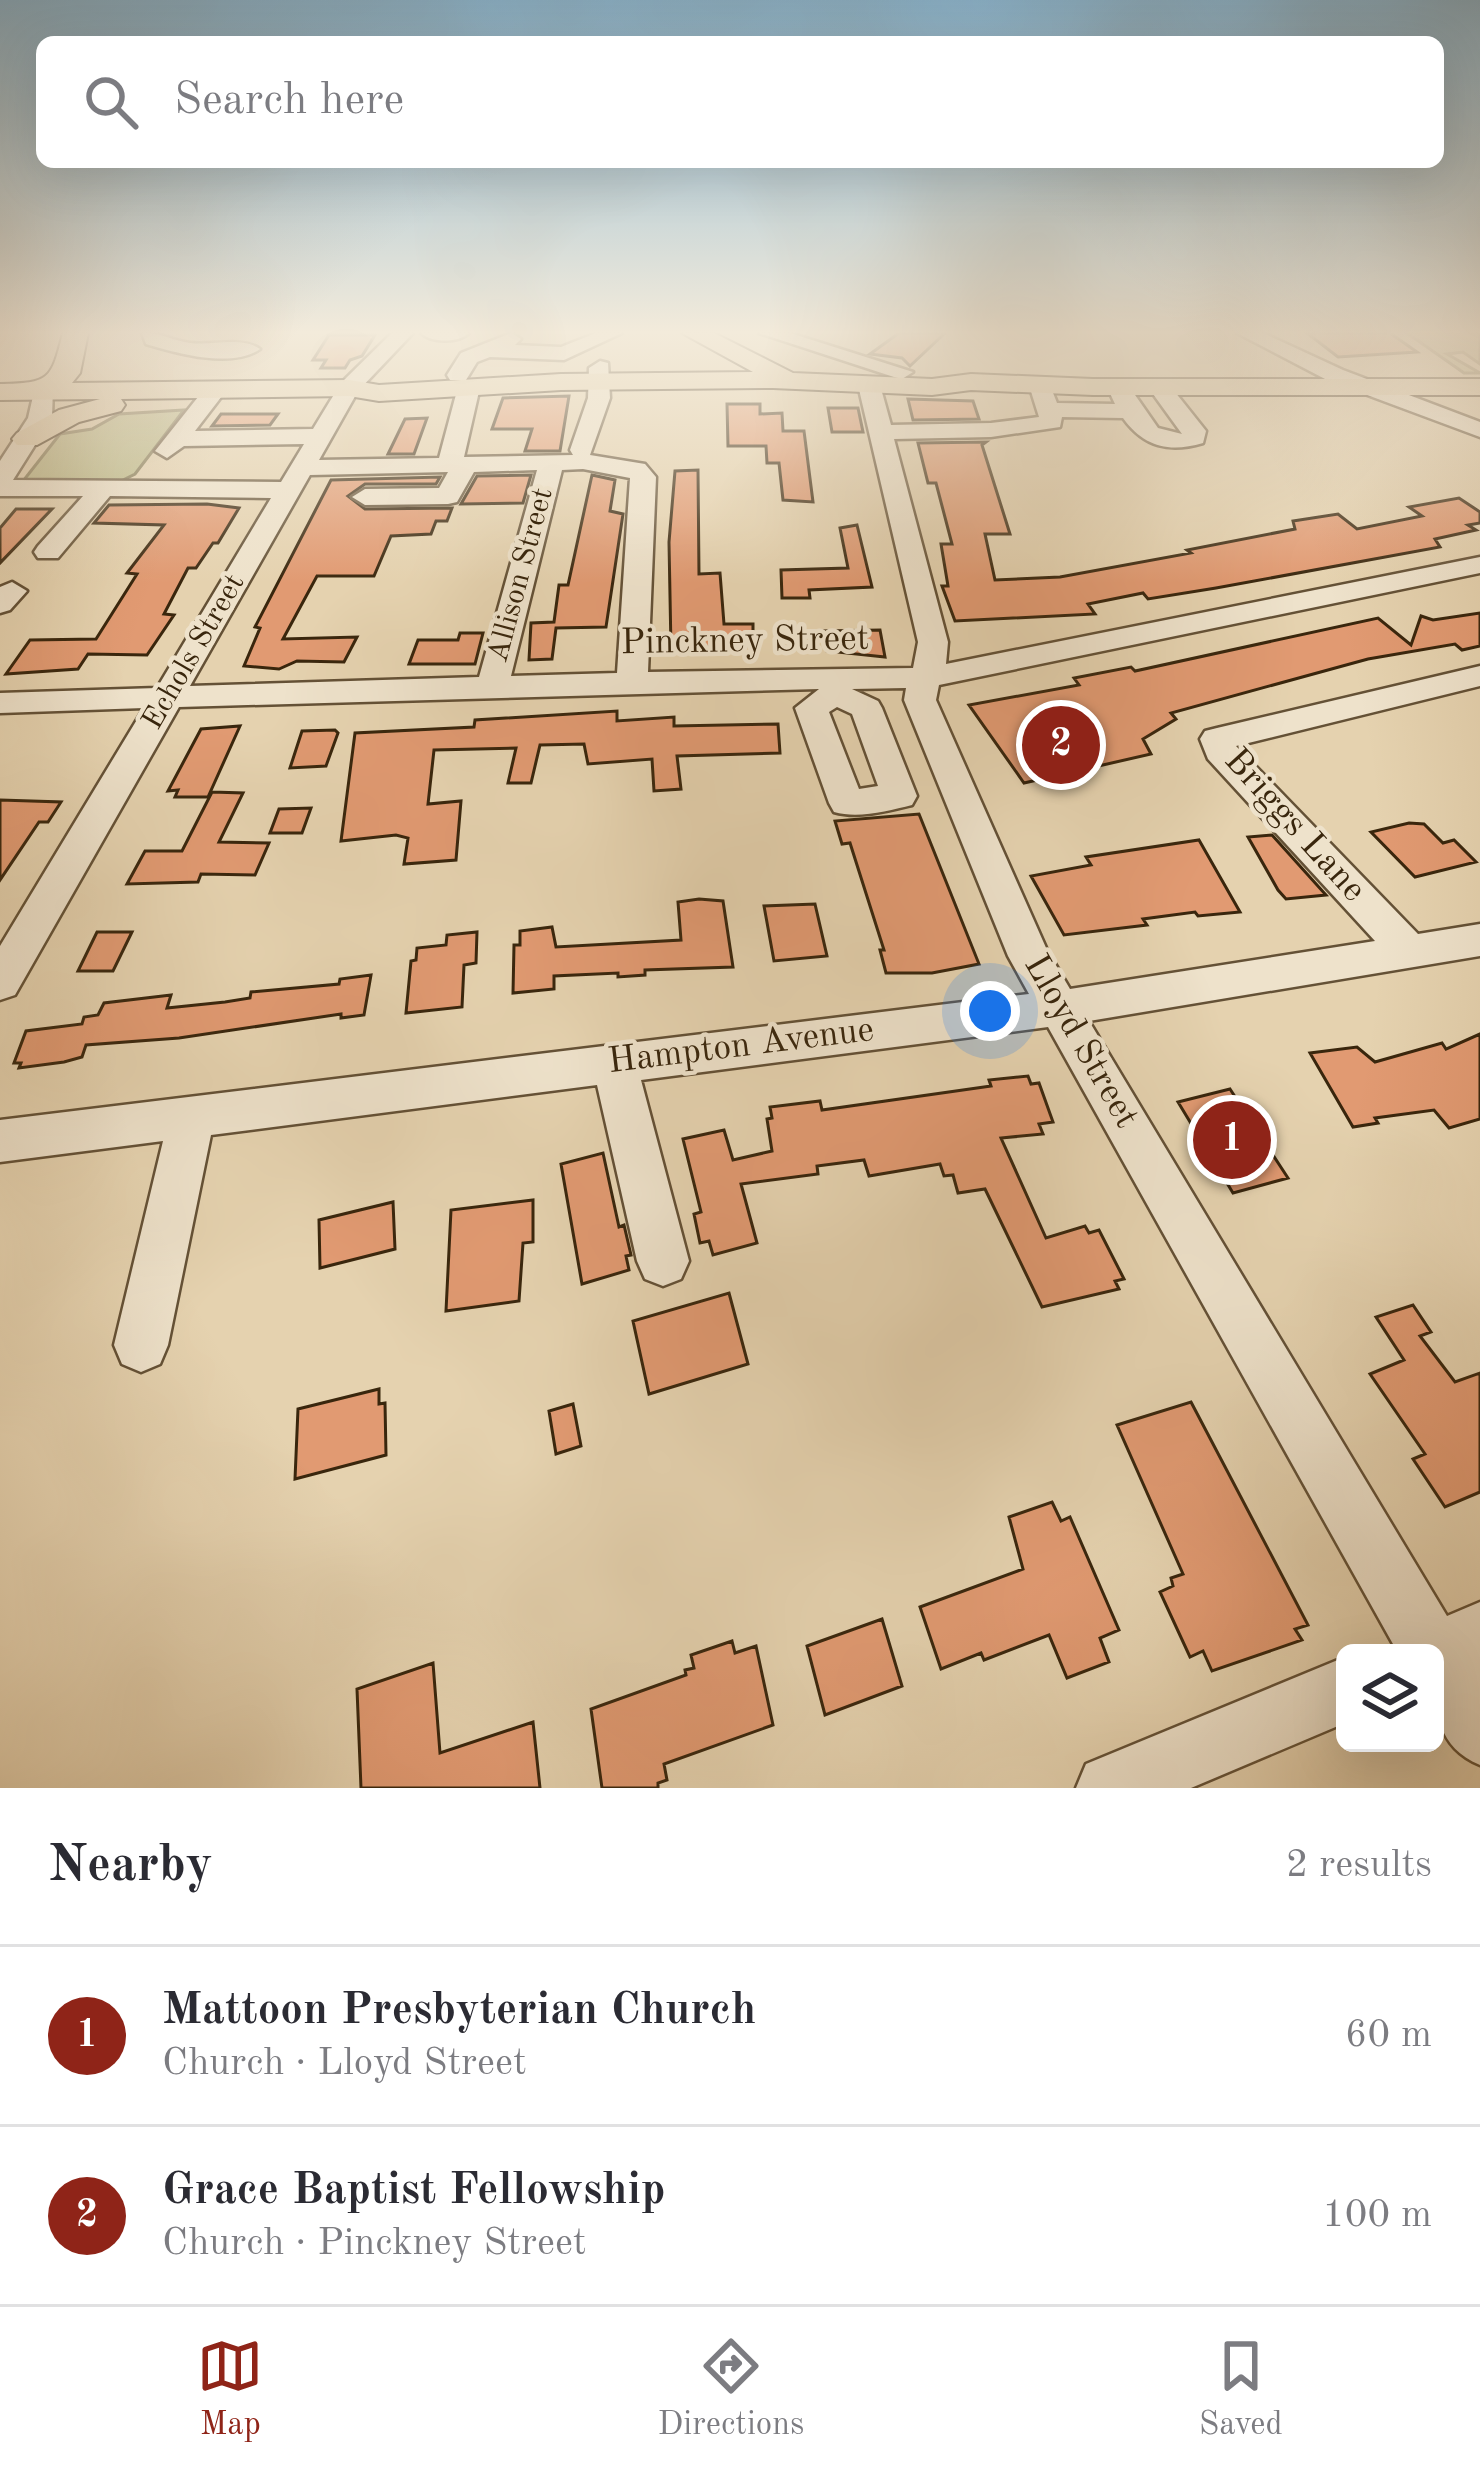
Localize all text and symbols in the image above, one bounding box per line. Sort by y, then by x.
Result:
search box [36,36,1444,168]
icon: search [78,69,144,135]
text: Search here [174,79,404,124]
street label: Allison Street [483,485,559,665]
street label: Echols Street [138,569,250,735]
street label: Pinckney Street [620,622,870,662]
pin: 2 [1022,700,1100,790]
street label: Briggs Lane [1216,743,1372,909]
street label: Lloyd Street [1016,949,1144,1135]
your location [960,981,1020,1041]
street label: Hampton Avenue [606,1013,876,1081]
pin: 1 [1193,1095,1271,1185]
map controls [1336,1644,1444,1752]
button: layers [1336,1644,1444,1752]
text: Nearby [48,1841,213,1892]
text: 2 results [1286,1846,1432,1885]
text: Mattoon Presbyterian Church [162,1989,756,2034]
text: 1 [76,2016,98,2055]
text: 60 m [1345,2016,1432,2055]
text: Church · Lloyd Street [162,2044,527,2083]
text: Grace Baptist Fellowship [162,2169,665,2214]
text: 2 [76,2196,98,2235]
text: 100 m [1322,2196,1432,2235]
text: Church · Pinckney Street [162,2224,586,2263]
tab: Map [197,2333,263,2446]
tab: Directions [658,2333,804,2446]
tab: Saved [1199,2333,1283,2446]

